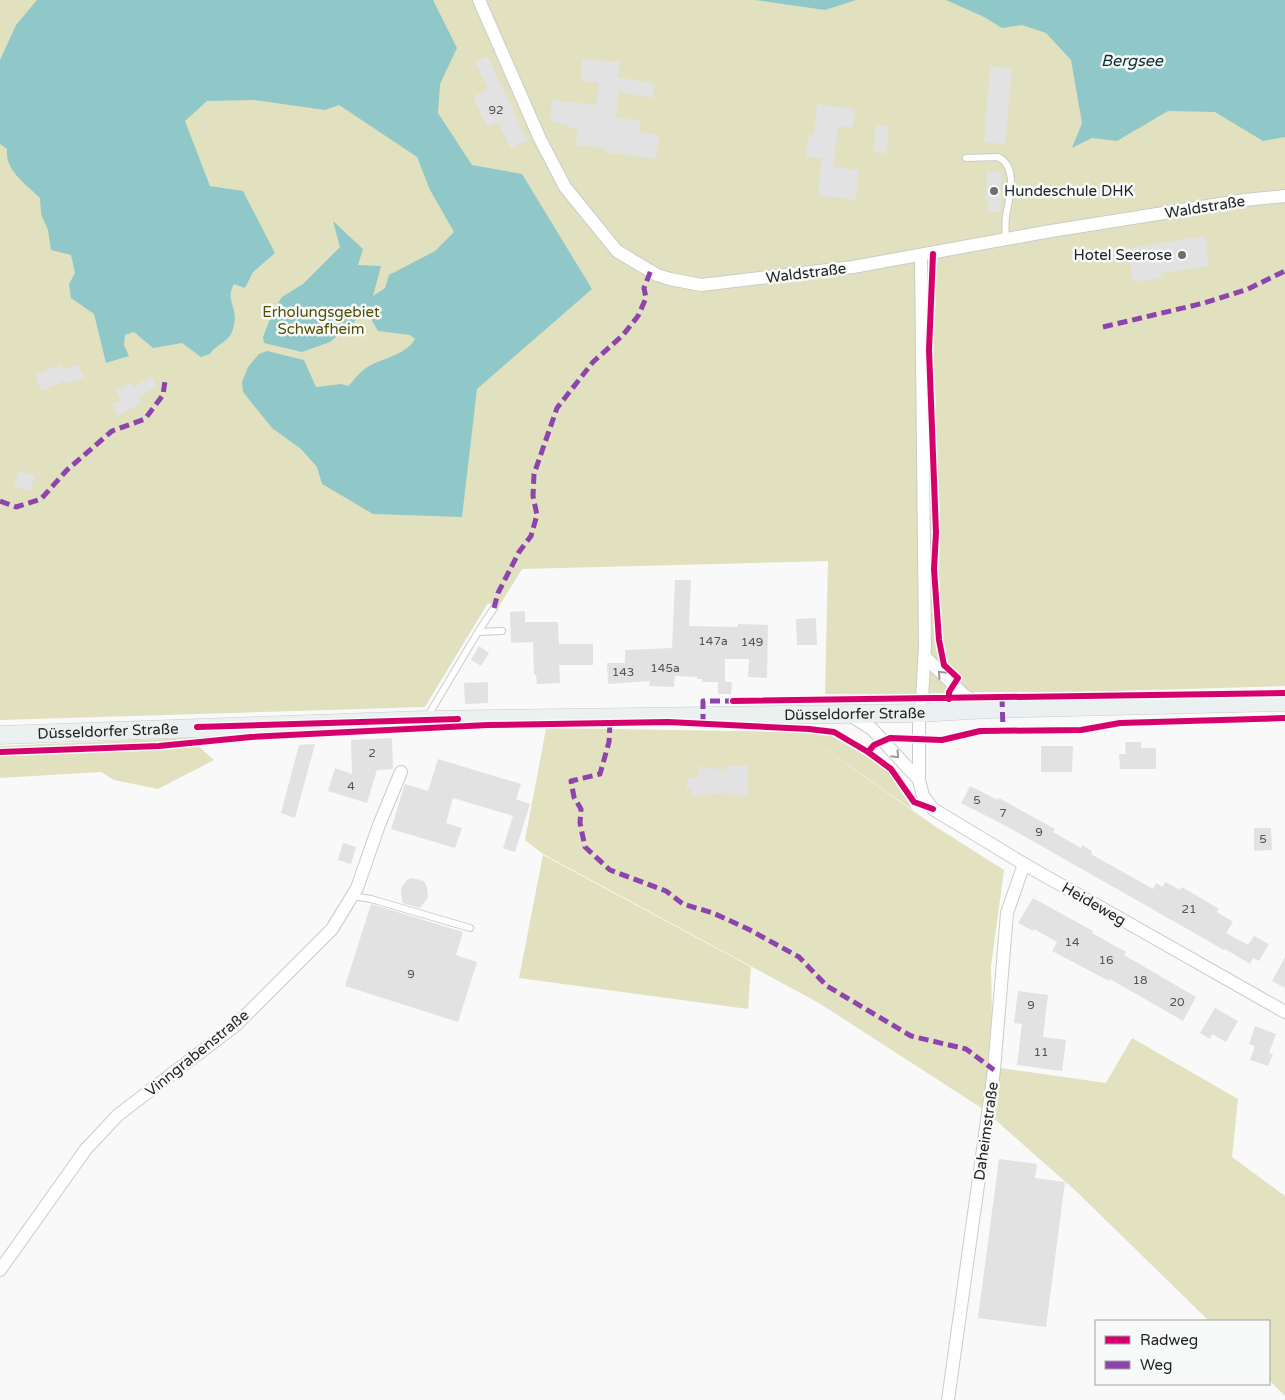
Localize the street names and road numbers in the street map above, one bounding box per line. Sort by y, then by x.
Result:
street label: Waldstraße [1164,192,1246,222]
street label: Waldstraße [765,259,847,287]
street label: Düsseldorfer Straße [784,704,926,724]
street label: Düsseldorfer Straße [37,720,179,743]
street label: Heideweg [1059,878,1129,930]
street label: Vinngrabenstraße [142,1006,252,1100]
street label: Daheimstraße [970,1081,1002,1181]

